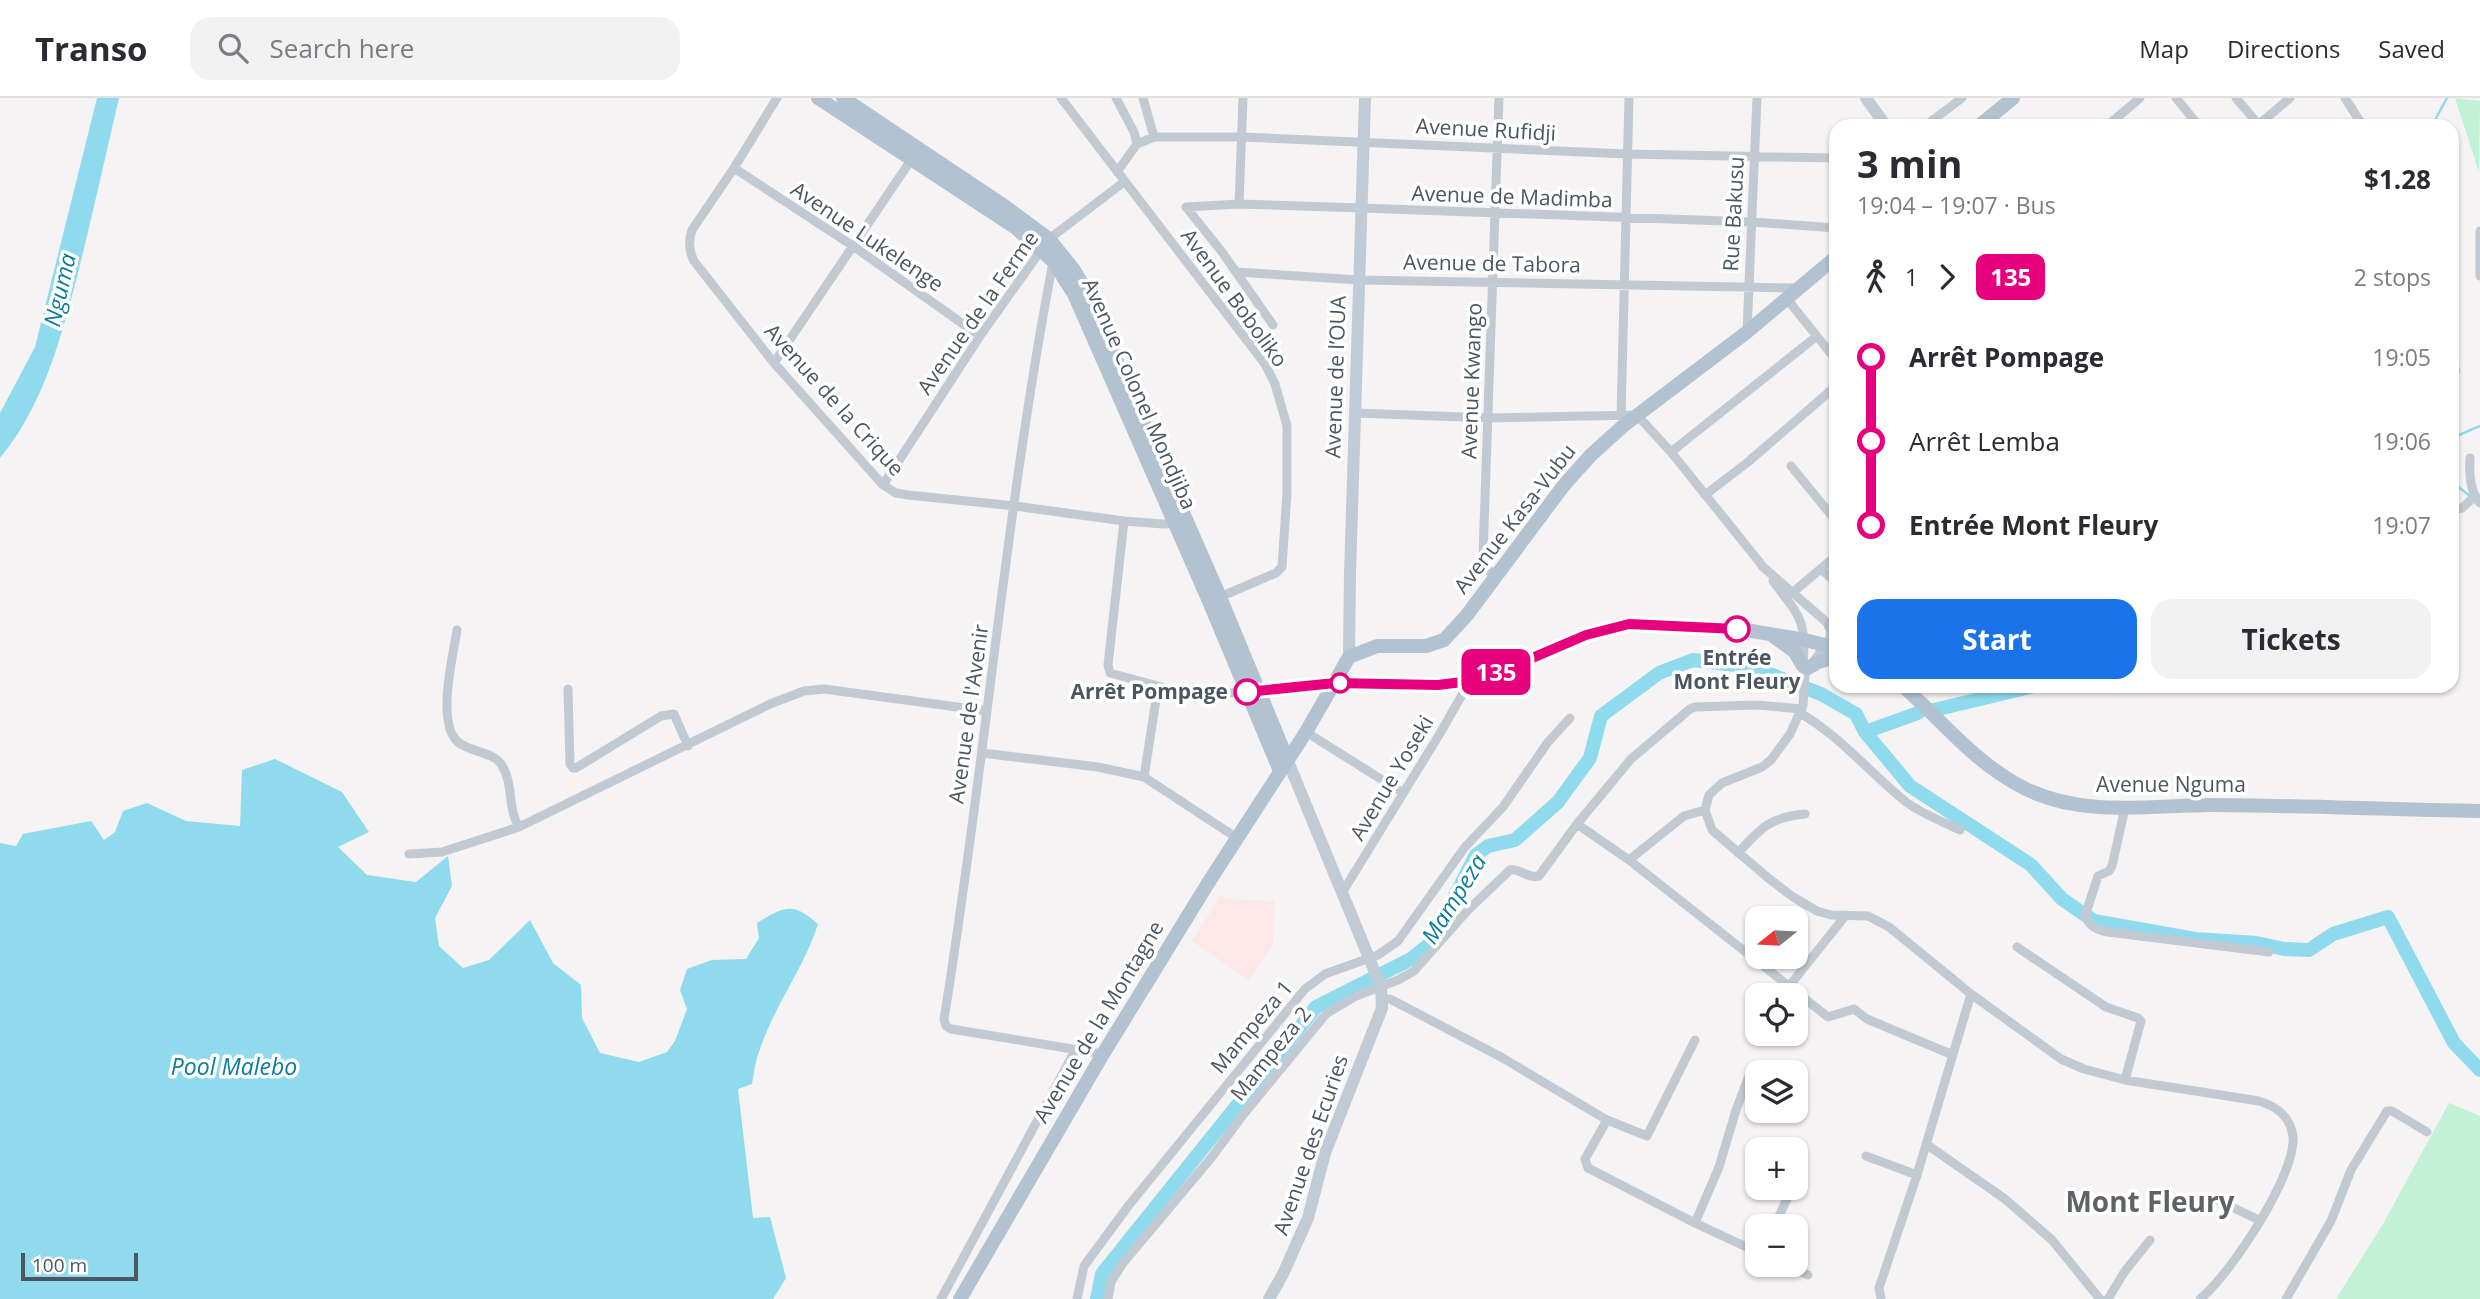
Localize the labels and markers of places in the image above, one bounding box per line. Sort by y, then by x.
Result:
marker: Entrée Mont Fleury [1724,616,1750,642]
place label: Entrée Mont Fleury [1674,643,1800,695]
unlabelled marker [1330,673,1350,693]
place label: Arrêt Pompage [1070,677,1228,705]
marker: Arrêt Pompage [1234,679,1260,705]

